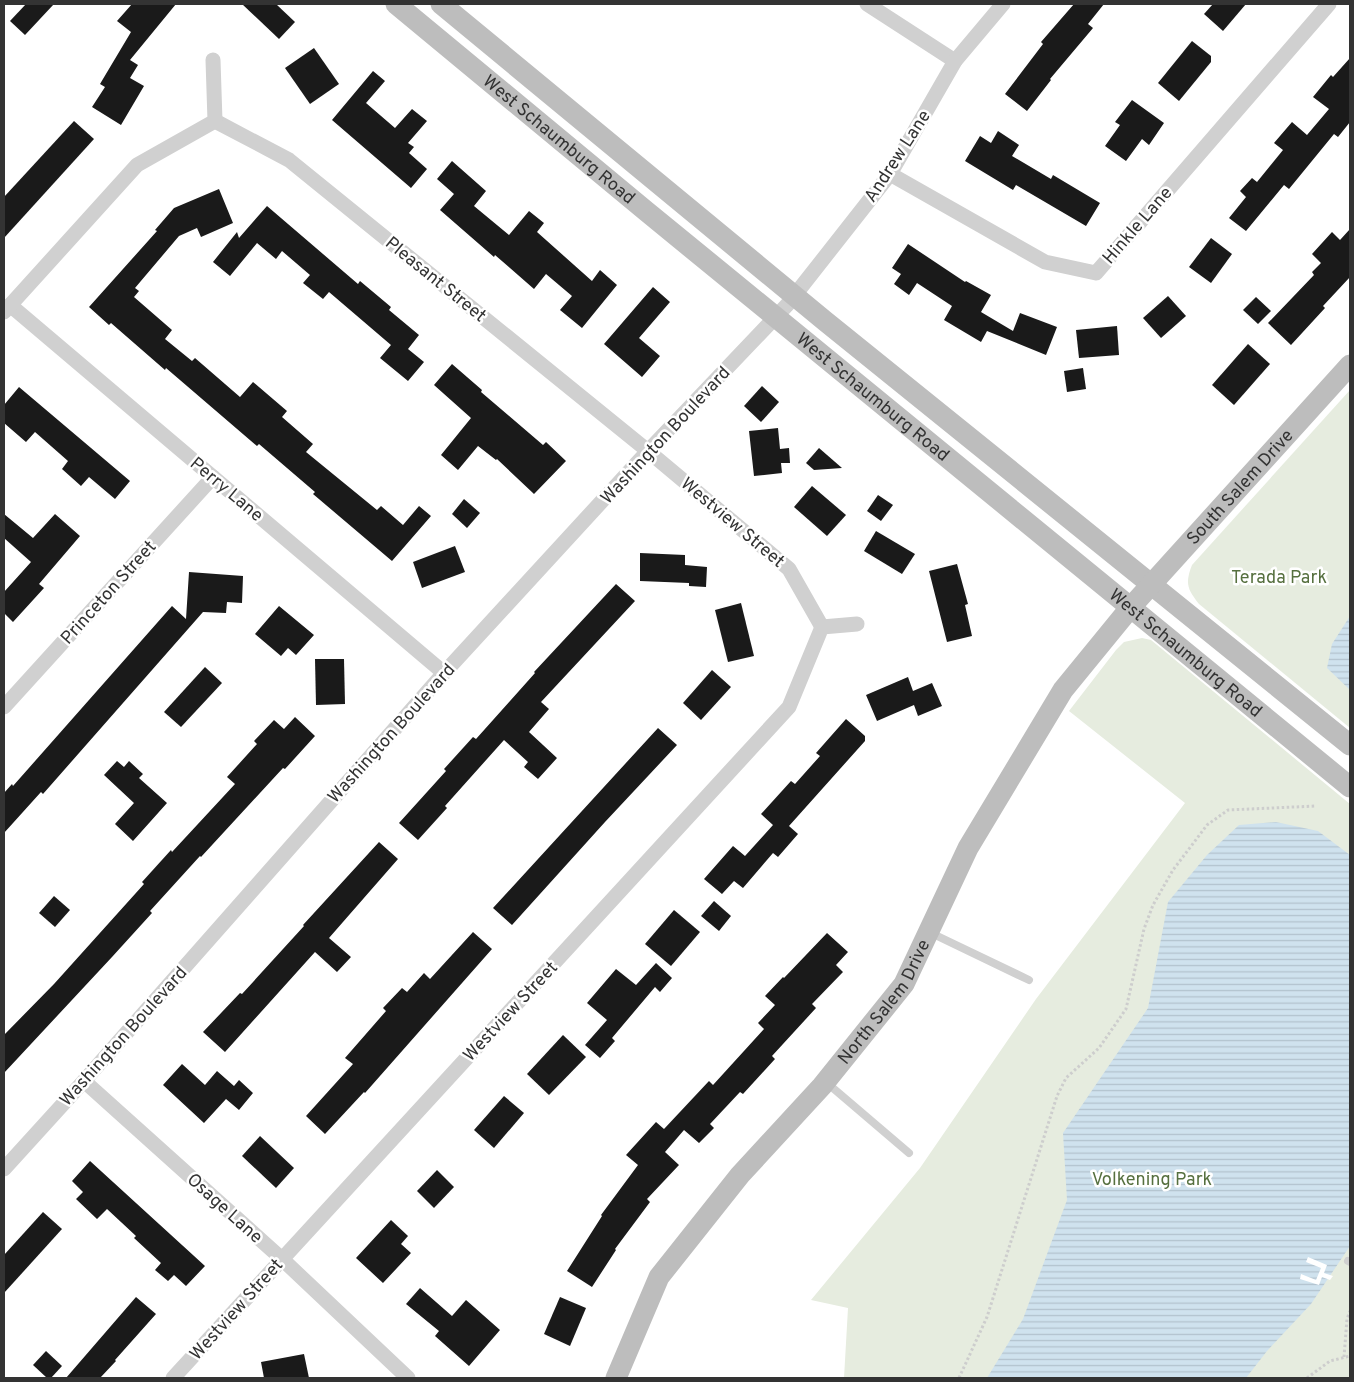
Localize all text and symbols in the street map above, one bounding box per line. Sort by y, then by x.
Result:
street label: West Schaumburg Road [477,70,639,210]
street label: Andrew Lane [860,106,937,207]
street label: Hinkle Lane [1098,182,1178,270]
street label: Pleasant Street [380,232,490,328]
street label: West Schaumburg Road [791,328,953,467]
street label: Washington Boulevard [596,362,736,510]
street label: South Salem Drive [1183,425,1299,551]
street label: Perry Lane [185,453,267,528]
street label: Westview Street [675,473,789,573]
street label: Princeton Street [56,536,162,650]
park label: Terada Park [1231,567,1327,590]
street label: West Schaumburg Road [1104,584,1266,723]
street label: Washington Boulevard [323,659,461,809]
street label: North Salem Drive [834,936,936,1070]
street label: Westview Street [459,957,563,1067]
street label: Washington Boulevard [55,962,193,1112]
street label: Osage Lane [181,1169,267,1249]
park label: Volkening Park [1092,1169,1212,1192]
street label: Westview Street [185,1254,289,1366]

